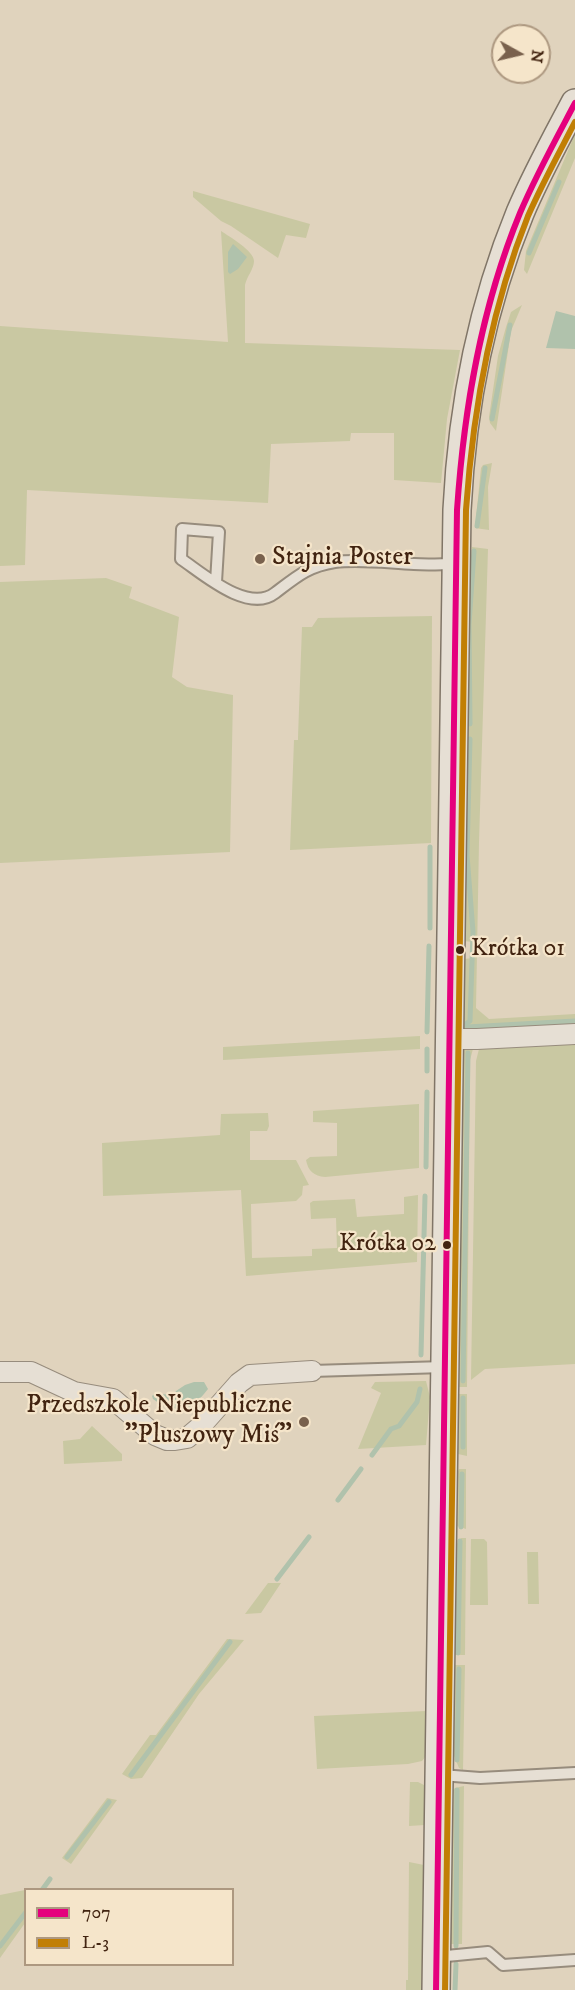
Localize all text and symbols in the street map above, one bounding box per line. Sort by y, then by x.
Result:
north arrow [491,24,551,84]
text: N [526,48,548,64]
place label: Stajnia Poster [272,543,413,575]
marker: Stajnia Poster [253,552,267,566]
place label: Krótka 01 [471,936,565,964]
marker: Krótka 01 [454,944,466,956]
place label: Krótka 02 [339,1231,436,1259]
marker: Krótka 02 [441,1239,453,1251]
place label: Przedszkole Niepubliczne "Pluszowy Miś" [26,1391,292,1452]
marker: Przedszkole Niepubliczne "Pluszowy Miś" [297,1415,311,1429]
legend [24,1888,234,1966]
text: 707 [82,1902,111,1924]
text: L-3 [82,1932,109,1954]

